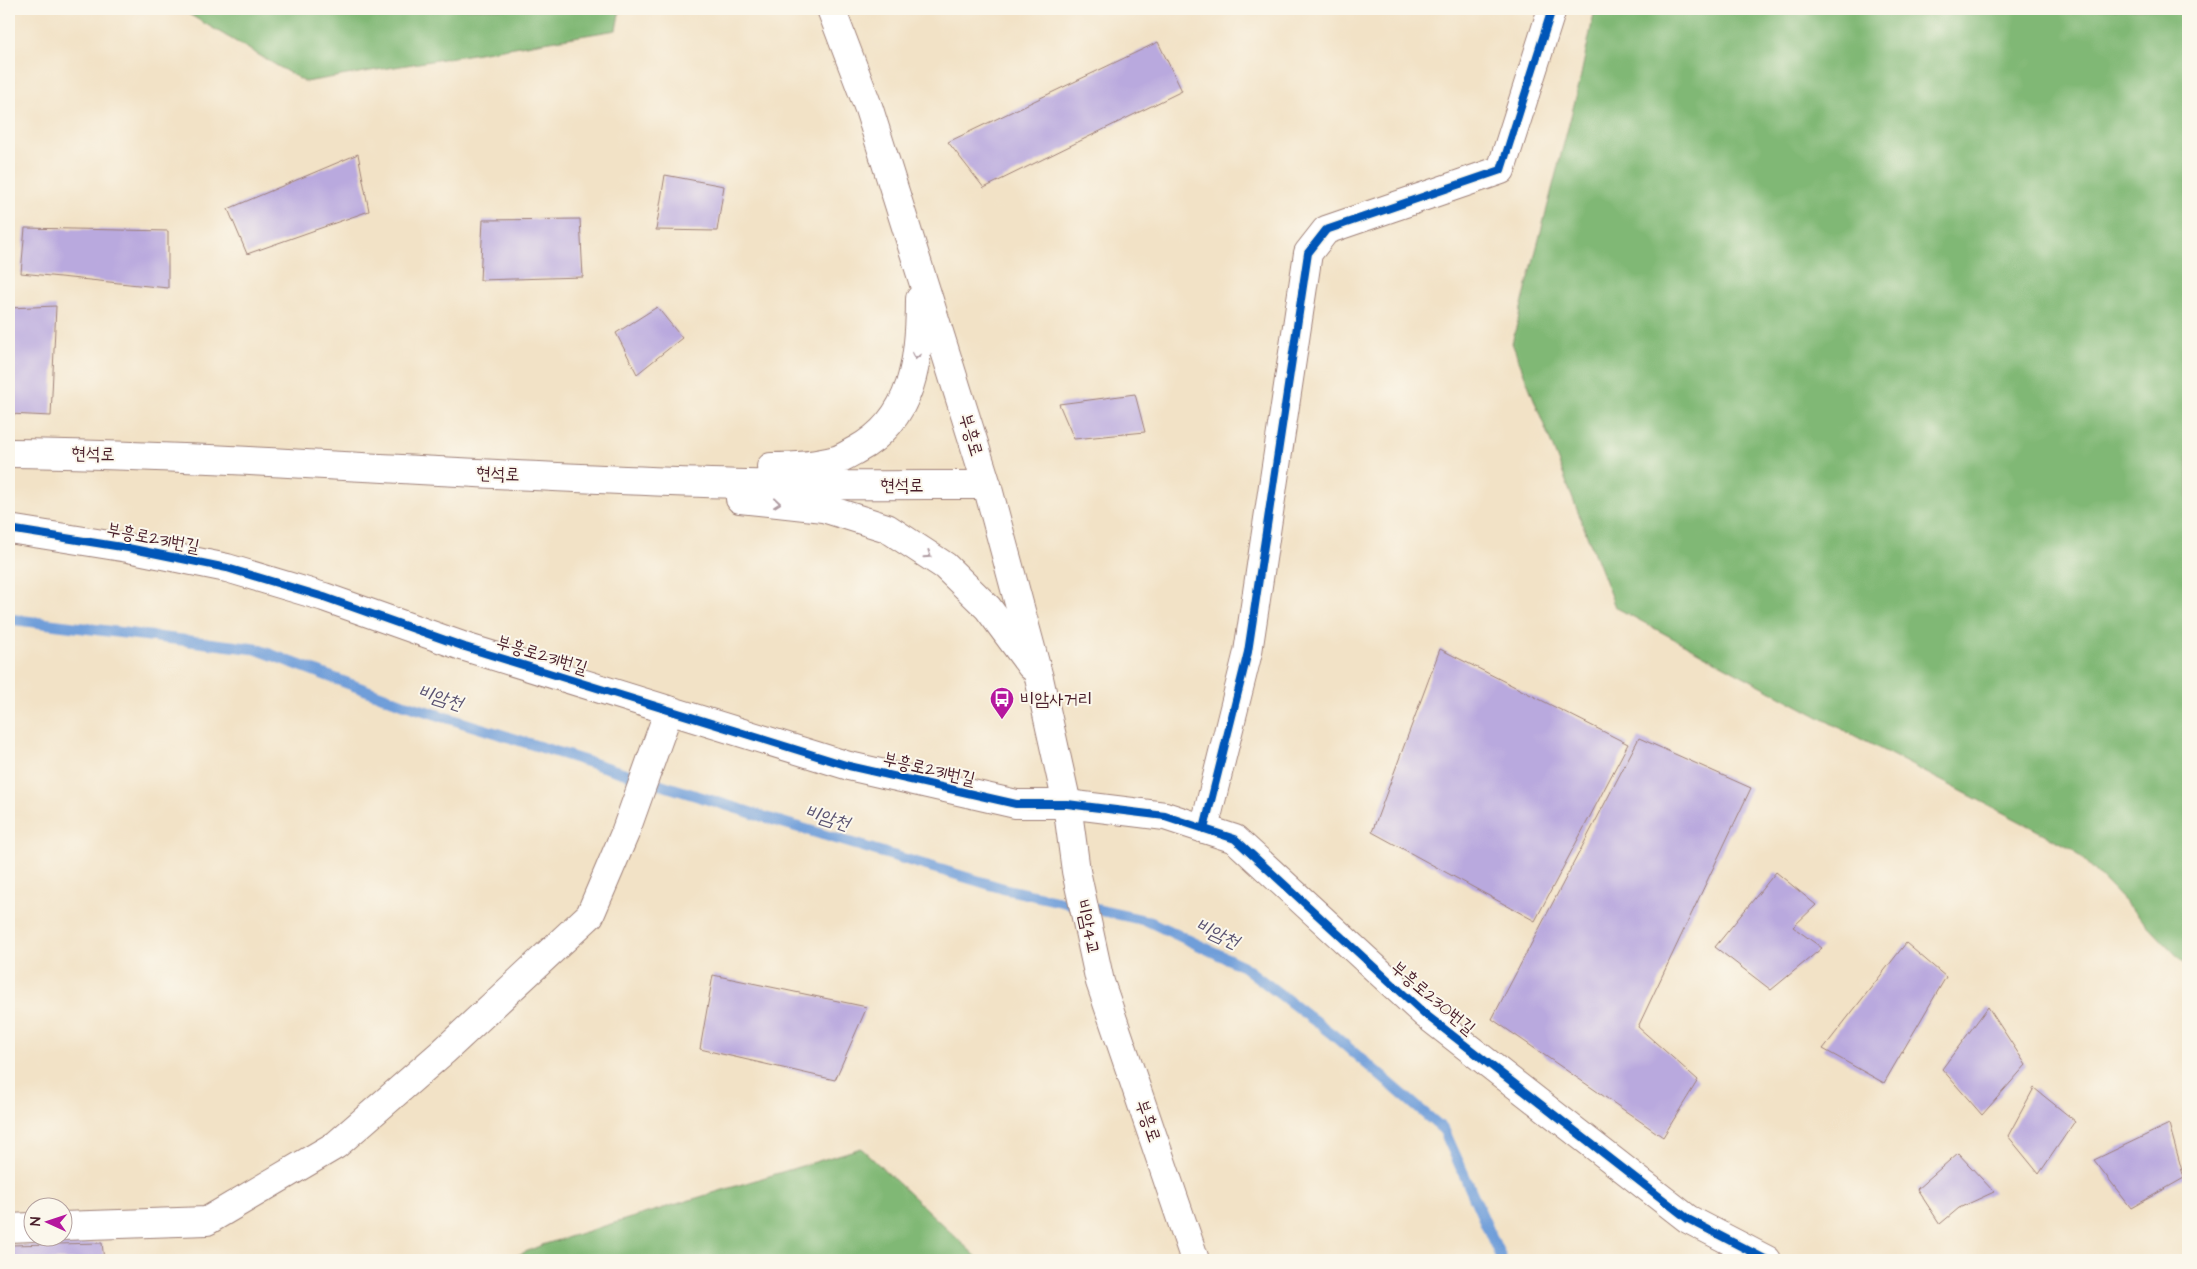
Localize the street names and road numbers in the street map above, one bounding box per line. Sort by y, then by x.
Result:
street label: 부흥로 [953,411,989,459]
street label: 현석로 [71,441,115,467]
street label: 현석로 [476,461,520,487]
street label: 현석로 [880,473,924,498]
street label: 부흥로231번길 [104,517,202,559]
street label: 부흥로231번길 [493,629,591,681]
street label: 부흥로231번길 [880,746,978,792]
street label: 비암4교 [1070,897,1106,957]
street label: 부흥로230번길 [1385,955,1481,1041]
street label: 부흥로 [1129,1096,1167,1146]

